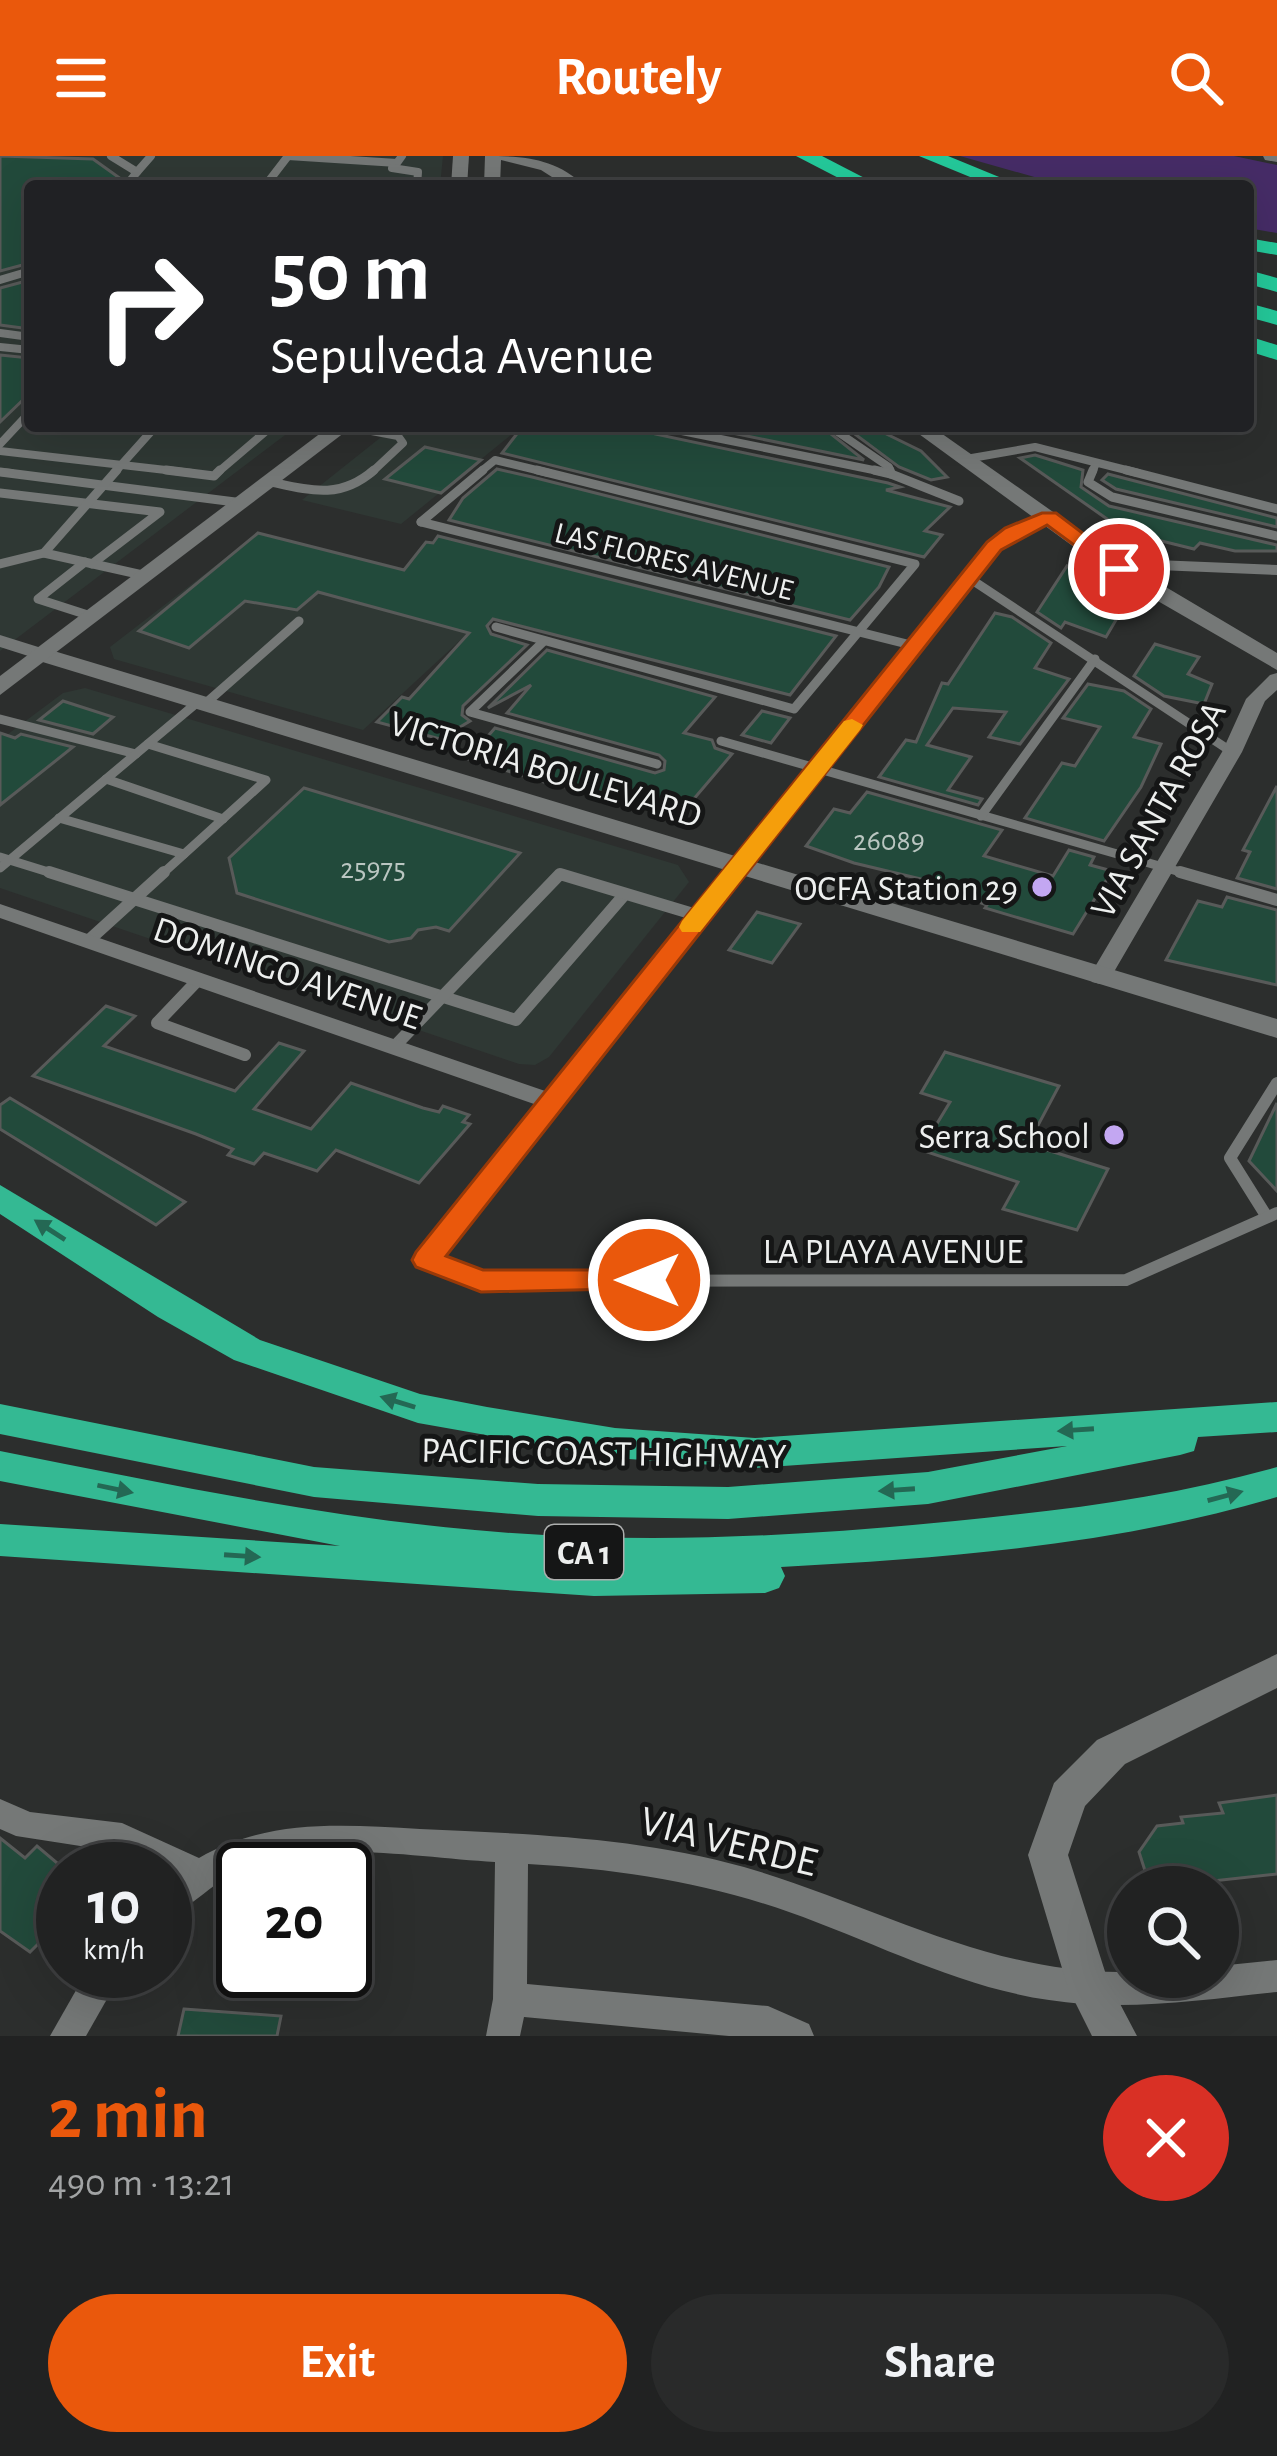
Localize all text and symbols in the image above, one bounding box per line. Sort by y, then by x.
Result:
icon: menu [48,45,114,111]
icon: search [1163,45,1229,111]
text: Routely [555,51,722,105]
icon: right [72,228,228,384]
text: 50 m [270,232,431,316]
text: Sepulveda Avenue [270,330,654,384]
street label: LAS FLORES AVENUE [552,518,796,606]
pin [1068,518,1170,620]
icon: arrive [1086,536,1152,602]
street label: VIA SANTA ROSA [1085,696,1233,924]
street label: VICTORIA BOULEVARD [385,705,706,835]
house number: 26089 [853,826,925,856]
house number: 25975 [340,854,406,884]
place label: OCFA Station 29 [795,871,1018,907]
marker: OCFA Station 29 [1029,874,1055,900]
street label: DOMINGO AVENUE [149,911,426,1037]
place label: Serra School [919,1119,1090,1155]
marker: Serra School [1101,1122,1127,1148]
position arrow [586,1217,712,1343]
one-way arrow [34,1220,67,1242]
street label: LA PLAYA AVENUE [763,1234,1023,1270]
one-way arrow [379,1391,416,1410]
one-way arrow [1057,1421,1094,1440]
street label: PACIFIC COAST HIGHWAY [421,1433,787,1475]
one-way arrow [96,1481,134,1500]
one-way arrow [878,1481,915,1500]
one-way arrow [1207,1486,1244,1505]
road number: CA 1 [545,1525,623,1579]
one-way arrow [224,1547,262,1566]
street label: VIA VERDE [636,1800,821,1884]
speed limit sign: 20 [216,1842,372,1998]
map controls [1107,1866,1239,1998]
button: search [1107,1866,1239,1998]
text: 10 [88,1875,140,1935]
text: km/h [83,1935,145,1965]
button: close [1103,2075,1229,2201]
text: 2 min [48,2079,208,2151]
text: 490 m · 13:21 [48,2164,235,2203]
button: Exit [48,2294,627,2432]
button: Share [651,2294,1229,2432]

